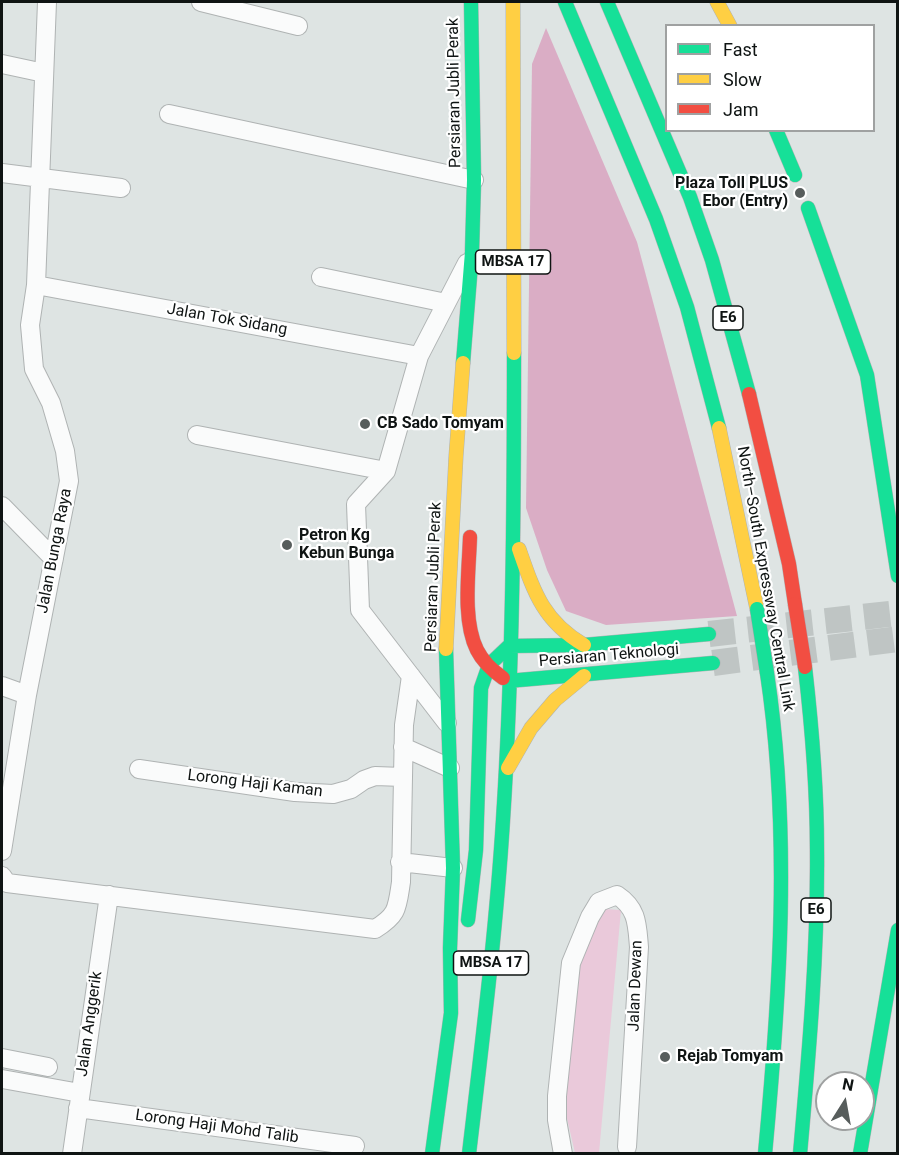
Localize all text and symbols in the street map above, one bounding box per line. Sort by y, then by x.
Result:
street label: Persiaran Jubli Perak [444,18,466,168]
legend [665,24,875,132]
text: Fast [723,39,758,60]
text: Slow [723,69,762,90]
text: Jam [723,99,759,120]
place label: Plaza Toll PLUS Ebor (Entry) [675,174,788,212]
marker: Plaza Toll PLUS Ebor (Entry) [793,186,807,200]
road number: MBSA 17 [476,250,550,274]
street label: Jalan Tok Sidang [165,300,289,340]
road number: E6 [713,306,743,330]
place label: CB Sado Tomyam [377,414,504,434]
marker: CB Sado Tomyam [358,417,372,431]
street label: North–South Expressway Central Link [732,445,798,713]
street label: Jalan Bunga Raya [33,487,77,615]
street label: Persiaran Jubli Perak [422,502,446,652]
place label: Petron Kg Kebun Bunga [299,526,394,564]
marker: Petron Kg Kebun Bunga [280,538,294,552]
street label: Persiaran Teknologi [538,640,680,672]
street label: Lorong Haji Kaman [186,766,324,802]
road number: E6 [801,898,831,922]
street label: Jalan Dewan [625,940,647,1032]
road number: MBSA 17 [454,951,528,975]
street label: Jalan Anggerik [73,970,107,1078]
place label: Rejab Tomyam [677,1047,783,1067]
marker: Rejab Tomyam [658,1050,672,1064]
north arrow [815,1071,875,1131]
text: N [841,1074,855,1095]
street label: Lorong Haji Mohd Talib [134,1106,300,1148]

